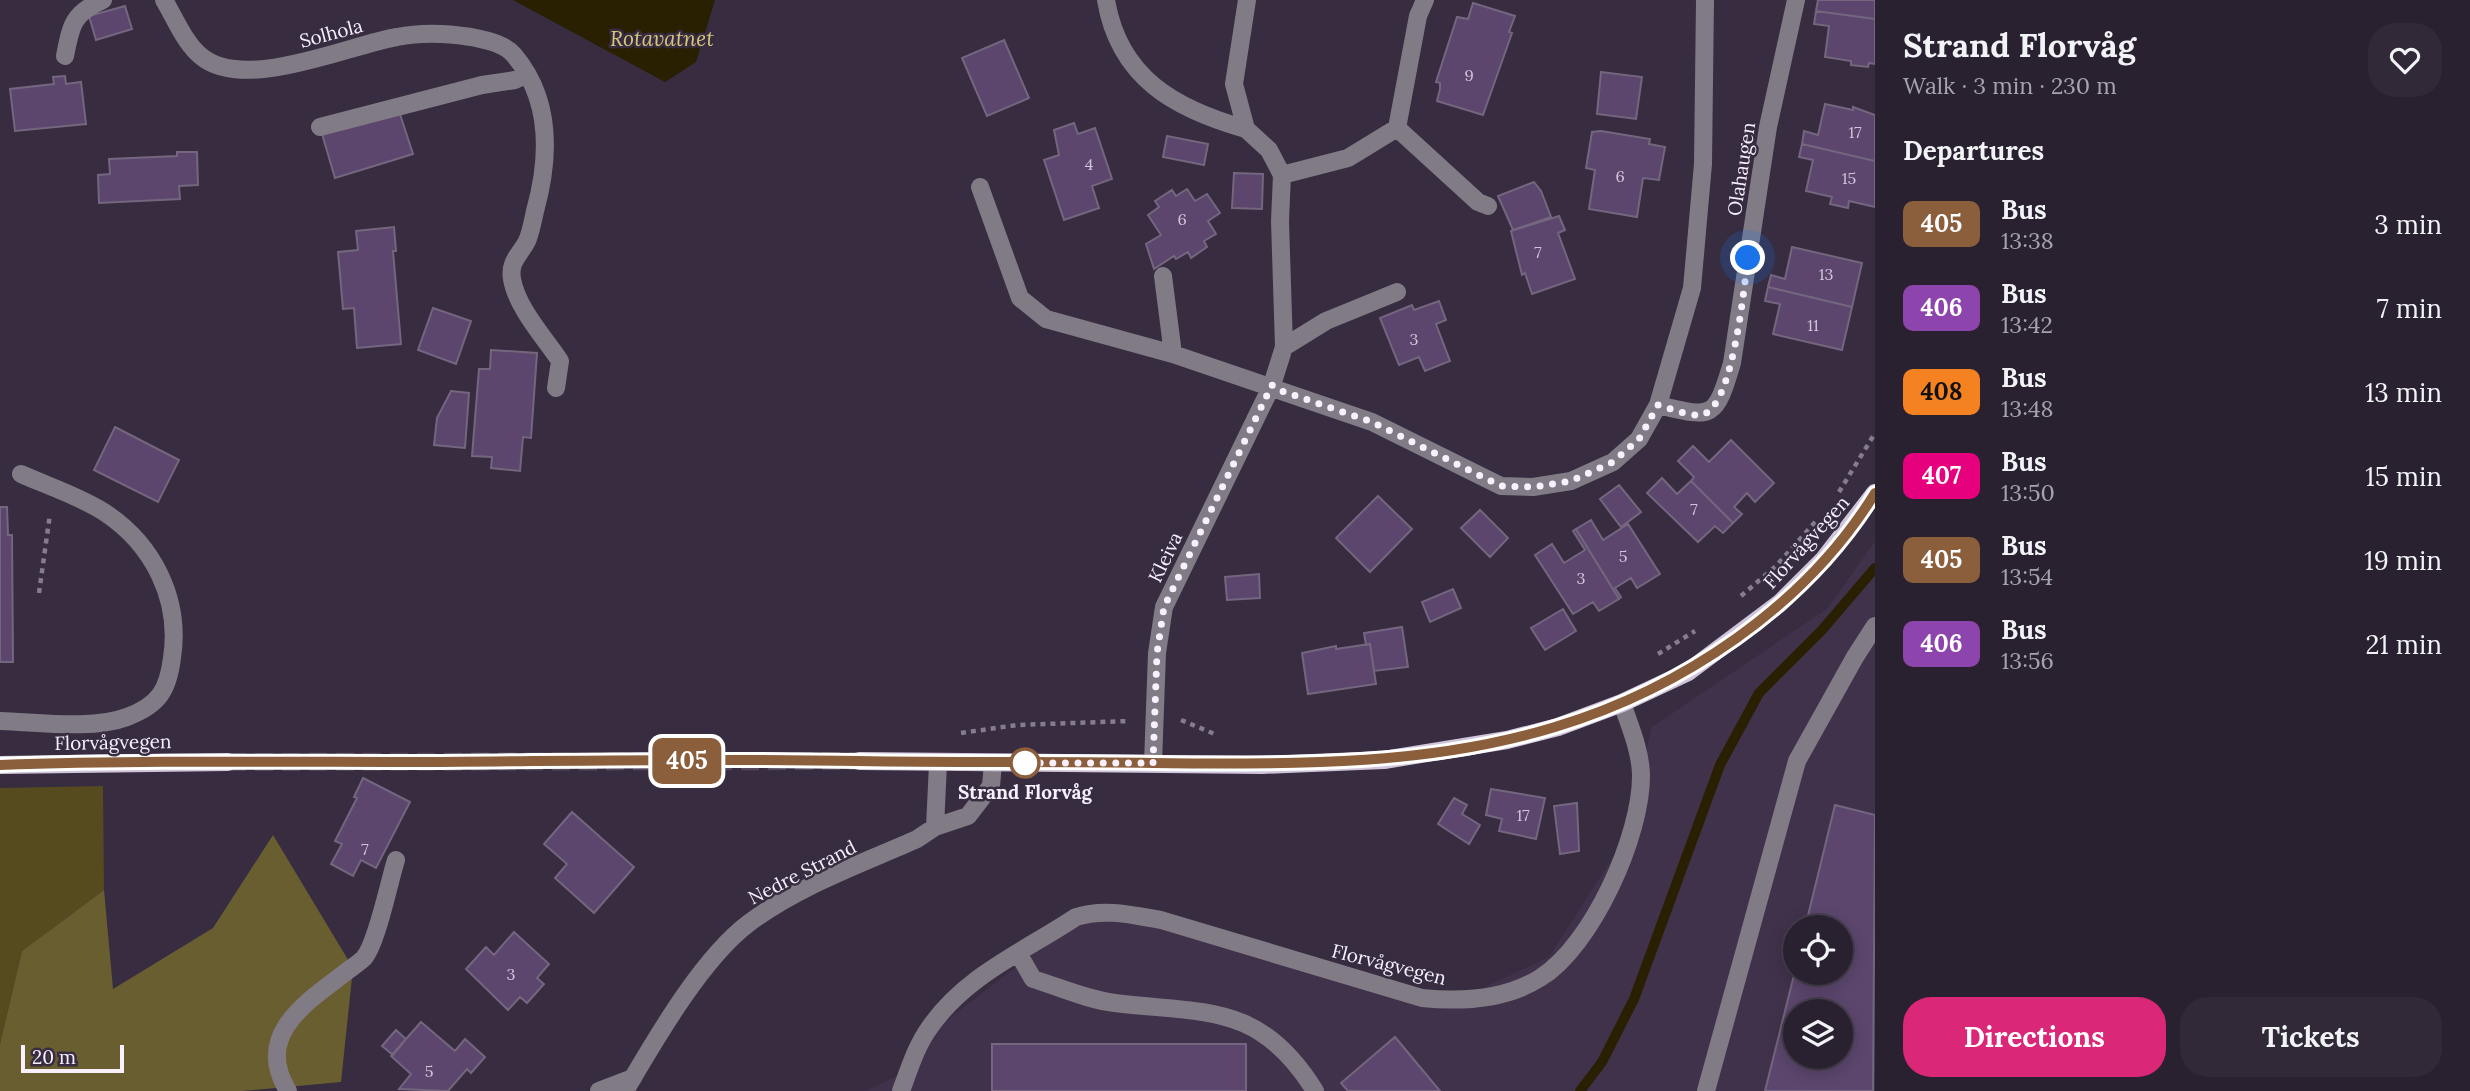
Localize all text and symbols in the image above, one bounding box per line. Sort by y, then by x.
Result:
street label: Solhola [297,13,365,53]
button: heart [2368,23,2442,97]
text: Strand Florvåg [1903,24,2136,66]
water label: Rotavatnet [610,25,714,52]
house number: 9 [1464,65,1474,85]
text: Walk · 3 min · 230 m [1903,71,2117,100]
street label: Olahaugen [1722,120,1760,218]
house number: 17 [1848,122,1862,142]
text: Departures [1903,134,2044,167]
house number: 4 [1085,154,1094,174]
house number: 6 [1615,166,1625,186]
house number: 15 [1842,168,1856,188]
text: Bus [2001,193,2047,226]
text: 405 [1921,208,1962,239]
text: 3 min [2374,208,2442,241]
house number: 6 [1177,209,1187,229]
text: 13:38 [2001,226,2054,255]
your location [1730,240,1765,275]
house number: 7 [1534,242,1542,262]
house number: 13 [1819,264,1833,284]
text: Bus [2001,277,2047,310]
text: 406 [1920,292,1963,323]
text: 7 min [2377,292,2442,325]
text: 13:42 [2001,310,2053,339]
house number: 11 [1807,315,1819,335]
house number: 3 [1410,329,1419,349]
text: Bus [2001,361,2047,394]
text: 408 [1920,376,1963,407]
text: 13 min [2365,376,2442,409]
text: 13:48 [2001,394,2053,423]
text: Bus [2001,445,2047,478]
text: 407 [1922,460,1961,491]
text: 15 min [2365,460,2442,493]
text: 13:50 [2001,478,2055,507]
street label: Florvågvegen [1758,490,1854,594]
house number: 7 [1690,499,1698,519]
street label: Kleiva [1143,528,1187,586]
text: Bus [2001,529,2047,562]
text: 405 [1921,544,1962,575]
text: 19 min [2364,544,2442,577]
house number: 5 [1619,546,1627,566]
text: 13:54 [2001,562,2053,591]
house number: 3 [1577,568,1586,588]
text: Bus [2001,613,2047,646]
text: 406 [1920,628,1963,659]
text: 21 min [2365,628,2442,661]
text: 13:56 [2001,646,2054,675]
street label: Florvågvegen [54,729,172,755]
line badge: 405 [647,738,727,784]
text: 405 [666,745,708,776]
marker: Strand Florvåg [1010,748,1040,778]
place label: Strand Florvåg [958,780,1093,804]
house number: 17 [1516,805,1530,825]
street label: Nedre Strand [744,835,860,909]
house number: 7 [361,839,369,859]
map controls [1783,915,1853,1069]
button: locate [1783,915,1853,985]
street label: Florvågvegen [1329,938,1449,990]
house number: 3 [507,964,516,984]
button: Directions [1903,997,2166,1077]
button: Tickets [2180,997,2442,1077]
button: layers [1783,999,1853,1069]
scale bar [21,1042,124,1074]
text: 20 m [32,1045,76,1069]
house number: 5 [425,1061,433,1081]

